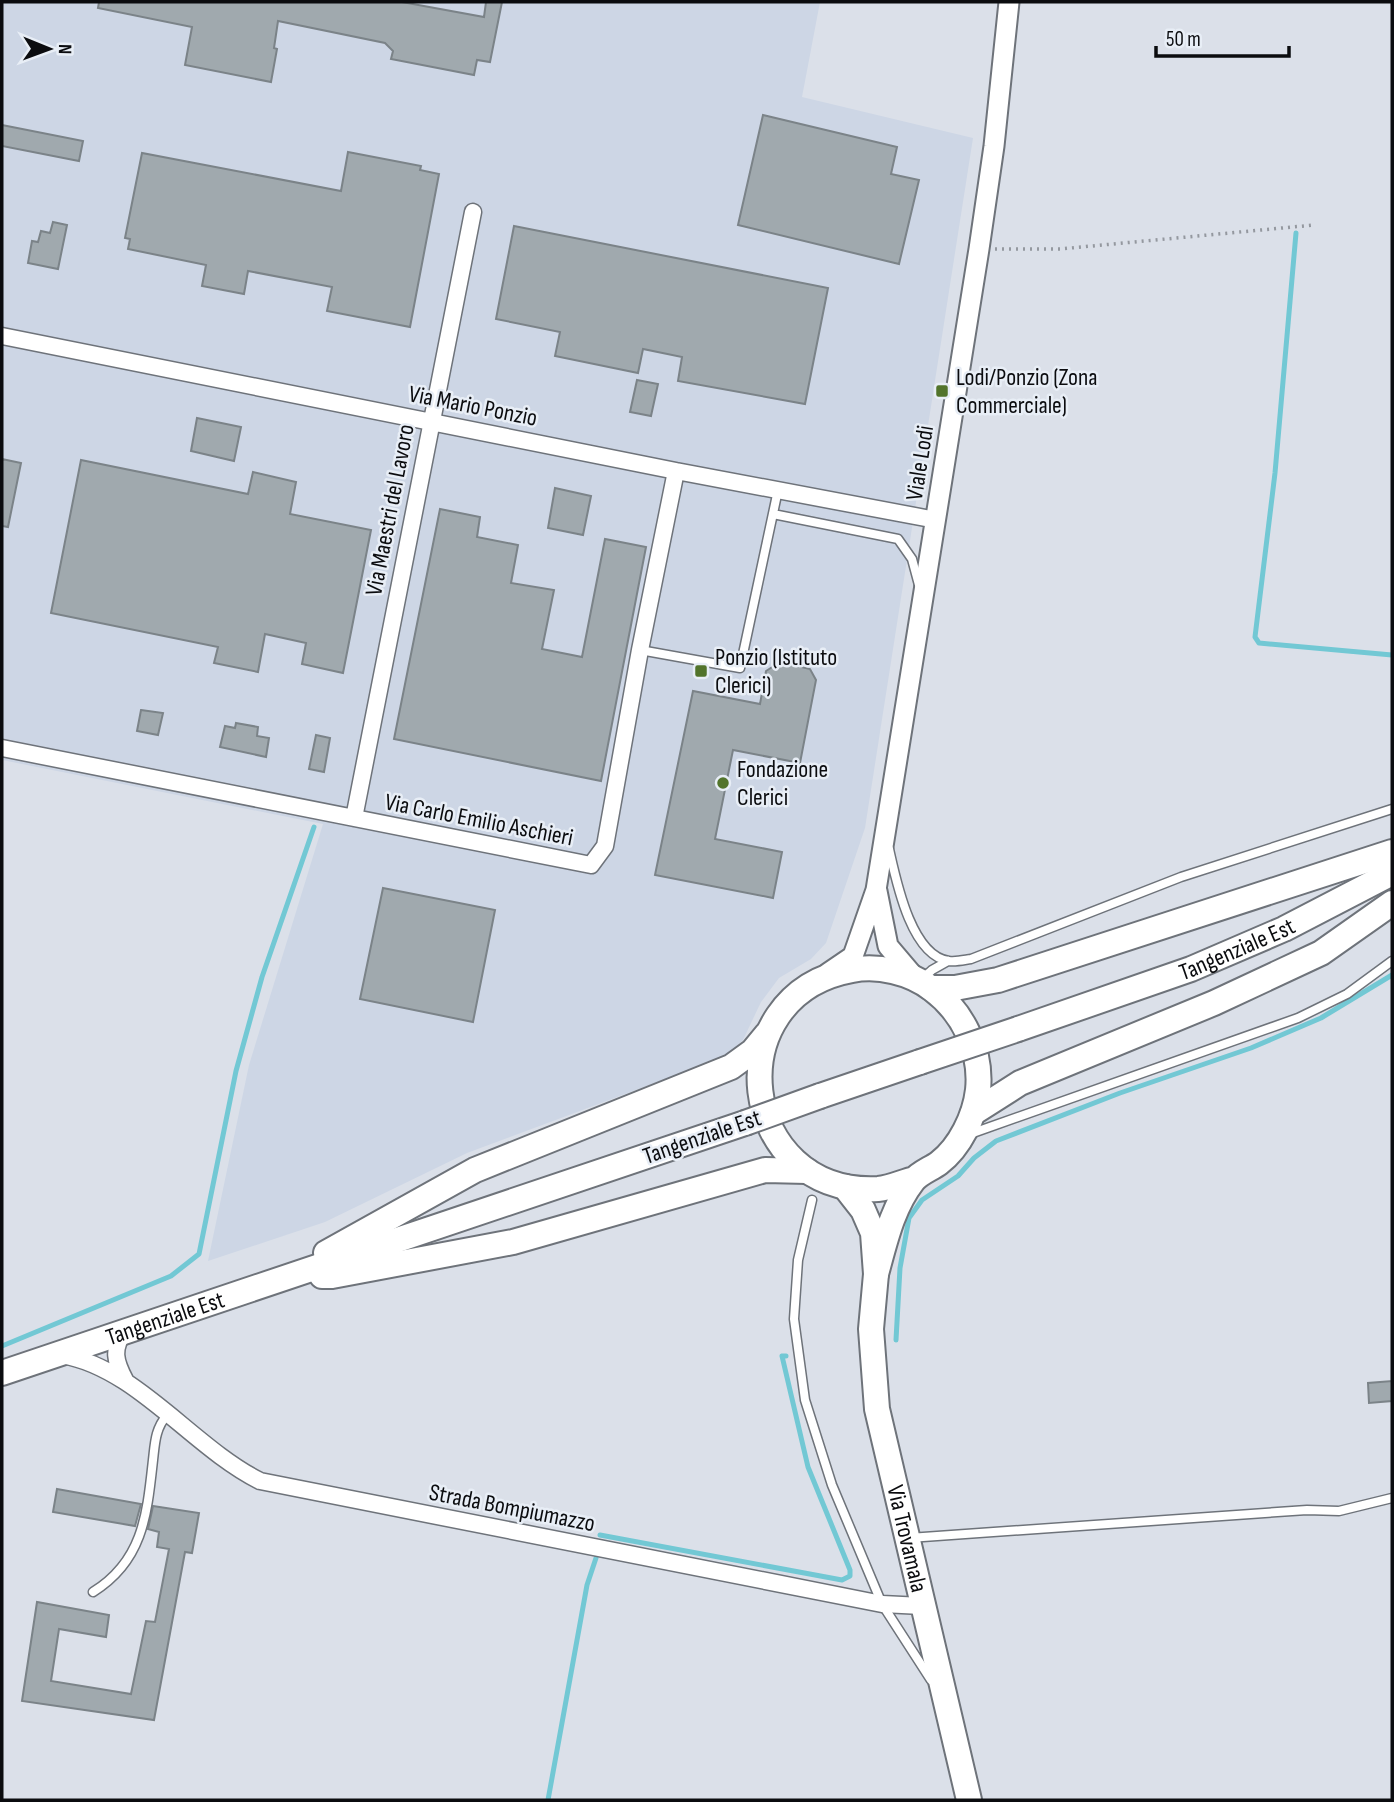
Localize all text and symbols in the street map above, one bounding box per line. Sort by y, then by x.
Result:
north arrow [14,14,84,84]
scale bar [1156,14,1289,58]
text: 50 m [1166,27,1201,52]
text: N [53,44,76,55]
place label: Lodi/Ponzio (Zona Commerciale) [956,363,1098,420]
street label: Via Mario Ponzio [406,379,540,433]
marker: Lodi/Ponzio (Zona Commerciale) [934,383,950,399]
street label: Via Maestri del Lavoro [359,422,421,598]
street label: Viale Lodi [900,423,940,503]
place label: Ponzio (Istituto Clerici) [715,643,837,700]
marker: Ponzio (Istituto Clerici) [693,663,709,679]
place label: Fondazione Clerici [737,755,828,812]
marker: Fondazione Clerici [715,775,731,791]
street label: Via Carlo Emilio Aschieri [382,788,576,852]
street label: Tangenziale Est [1175,911,1300,987]
street label: Tangenziale Est [639,1103,765,1171]
street label: Tangenziale Est [102,1285,228,1352]
street label: Strada Bompiumazzo [427,1478,597,1538]
street label: Via Trovamala [881,1482,934,1595]

